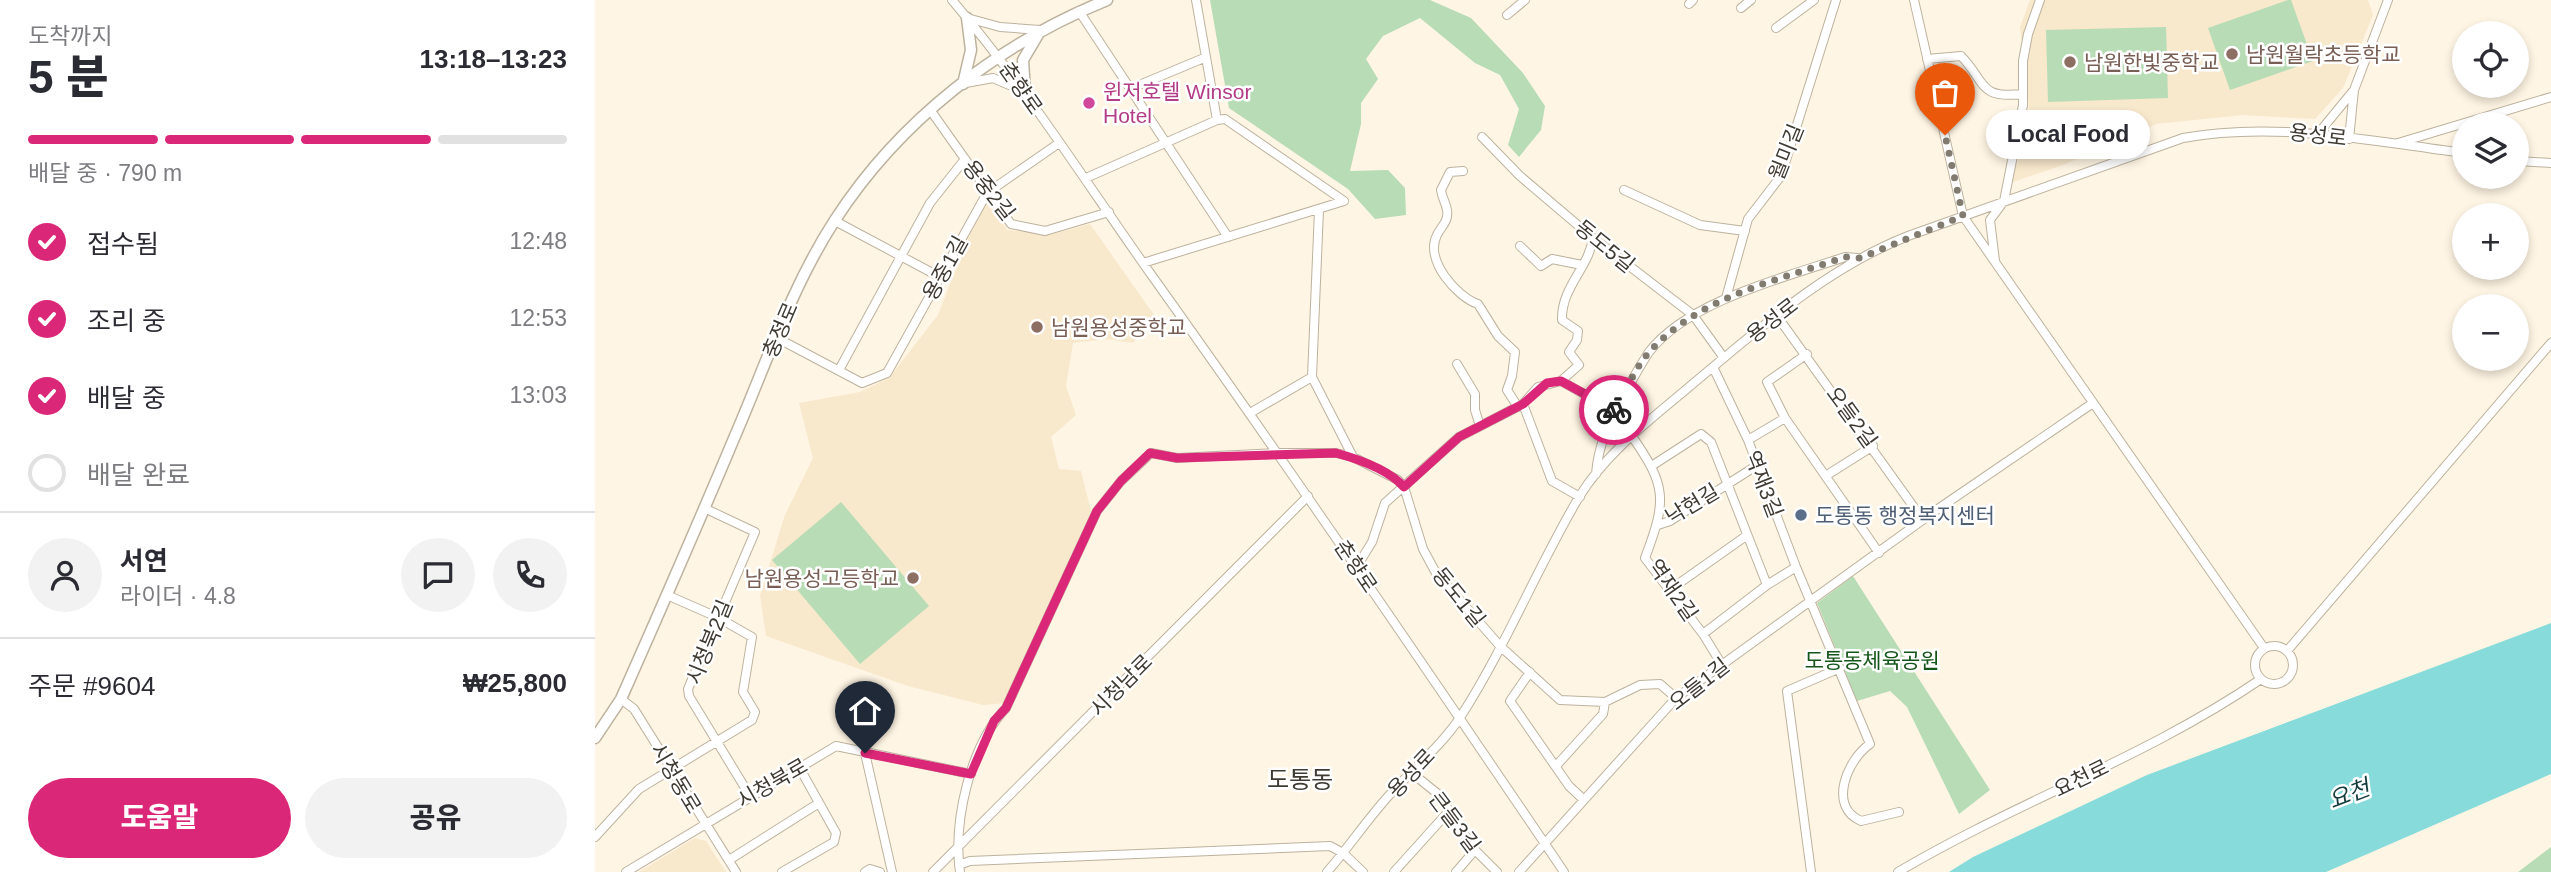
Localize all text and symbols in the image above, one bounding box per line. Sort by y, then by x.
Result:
map controls [2452,21,2529,371]
button: locate [2452,21,2529,98]
text: 도착까지 [28,23,113,49]
place label: 남원월락초등학교 [2246,43,2401,66]
text: 13:18–13:23 [420,44,567,74]
marker: 남원월락초등학교 [2224,46,2240,62]
text: 5 분 [28,51,109,103]
place label: 남원한빛중학교 [2084,51,2219,74]
marker: 남원한빛중학교 [2062,54,2078,70]
street label: 춘향로 [995,58,1047,118]
pin [1915,63,1975,135]
icon: bag [1926,74,1964,112]
place label: 윈저호텔 Winsor Hotel [1103,80,1251,127]
marker: 윈저호텔 Winsor Hotel [1081,95,1097,111]
callout: Local Food [1987,110,2151,160]
button: layers [2452,112,2529,189]
street label: 용성로 [2288,120,2348,150]
street label: 월미길 [1764,121,1808,183]
text: Local Food [2007,121,2129,147]
street label: 용중2길 [959,155,1019,225]
text: 배달 중 · 790 m [28,160,182,186]
button: + [2452,203,2529,280]
street label: 동도5길 [1571,215,1639,277]
icon: check [28,223,66,261]
text: 12:48 [509,228,567,254]
text: 접수됨 [87,229,159,259]
street label: 용중1길 [918,232,972,304]
street label: 용성로 [1742,293,1802,347]
button: − [2452,294,2529,371]
street label: 충정로 [758,299,802,361]
icon: check [28,300,66,338]
text: 12:53 [509,305,567,331]
text: 조리 중 [87,306,166,336]
place label: 남원용성중학교 [1051,316,1186,339]
marker: 남원용성중학교 [1029,319,1045,335]
courier [1579,375,1649,445]
icon: check [28,377,66,415]
text: 13:03 [509,382,567,408]
street label: 오들2길 [1822,382,1882,452]
text: 배달 중 [87,383,166,413]
icon: bike [1595,391,1633,429]
street label: 역재3길 [1741,447,1787,521]
text: 배달 완료 [87,460,190,490]
street label: 낙현길 [1661,479,1723,529]
place label: 도통동 행정복지센터 [1815,504,1995,527]
marker: 도통동 행정복지센터 [1793,507,1809,523]
street label: 춘향로 [1330,536,1382,596]
button: person [28,538,102,612]
button: chat [401,538,475,612]
button: phone [493,538,567,612]
text: 서연 [120,546,168,576]
street label: 역재2길 [1644,555,1702,625]
street label: 동도1길 [1428,563,1490,631]
place label: 남원용성고등학교 [744,567,899,590]
marker: 남원용성고등학교 [905,570,921,586]
text: 라이더 · 4.8 [120,583,236,609]
street label: 시청북2길 [682,596,736,688]
park label: 도통동체육공원 [1804,649,1940,672]
street label: 시청남로 [1086,650,1156,720]
street label: 오들1길 [1664,654,1734,714]
text: ₩25,800 [463,668,567,698]
text: 주문 #9604 [28,671,155,701]
pin [835,681,895,753]
icon: home [846,692,884,730]
street label: 시청동로 [646,739,706,817]
street label: 용성로 [1383,744,1439,802]
street label: 시청북로 [733,754,811,812]
street label: 요천로 [2050,755,2112,801]
district label: 도통동 [1267,766,1333,793]
water label: 요천 [2325,773,2376,814]
button: 도움말 [28,778,291,858]
button: 공유 [305,778,567,858]
street label: 큰들3길 [1425,787,1485,857]

